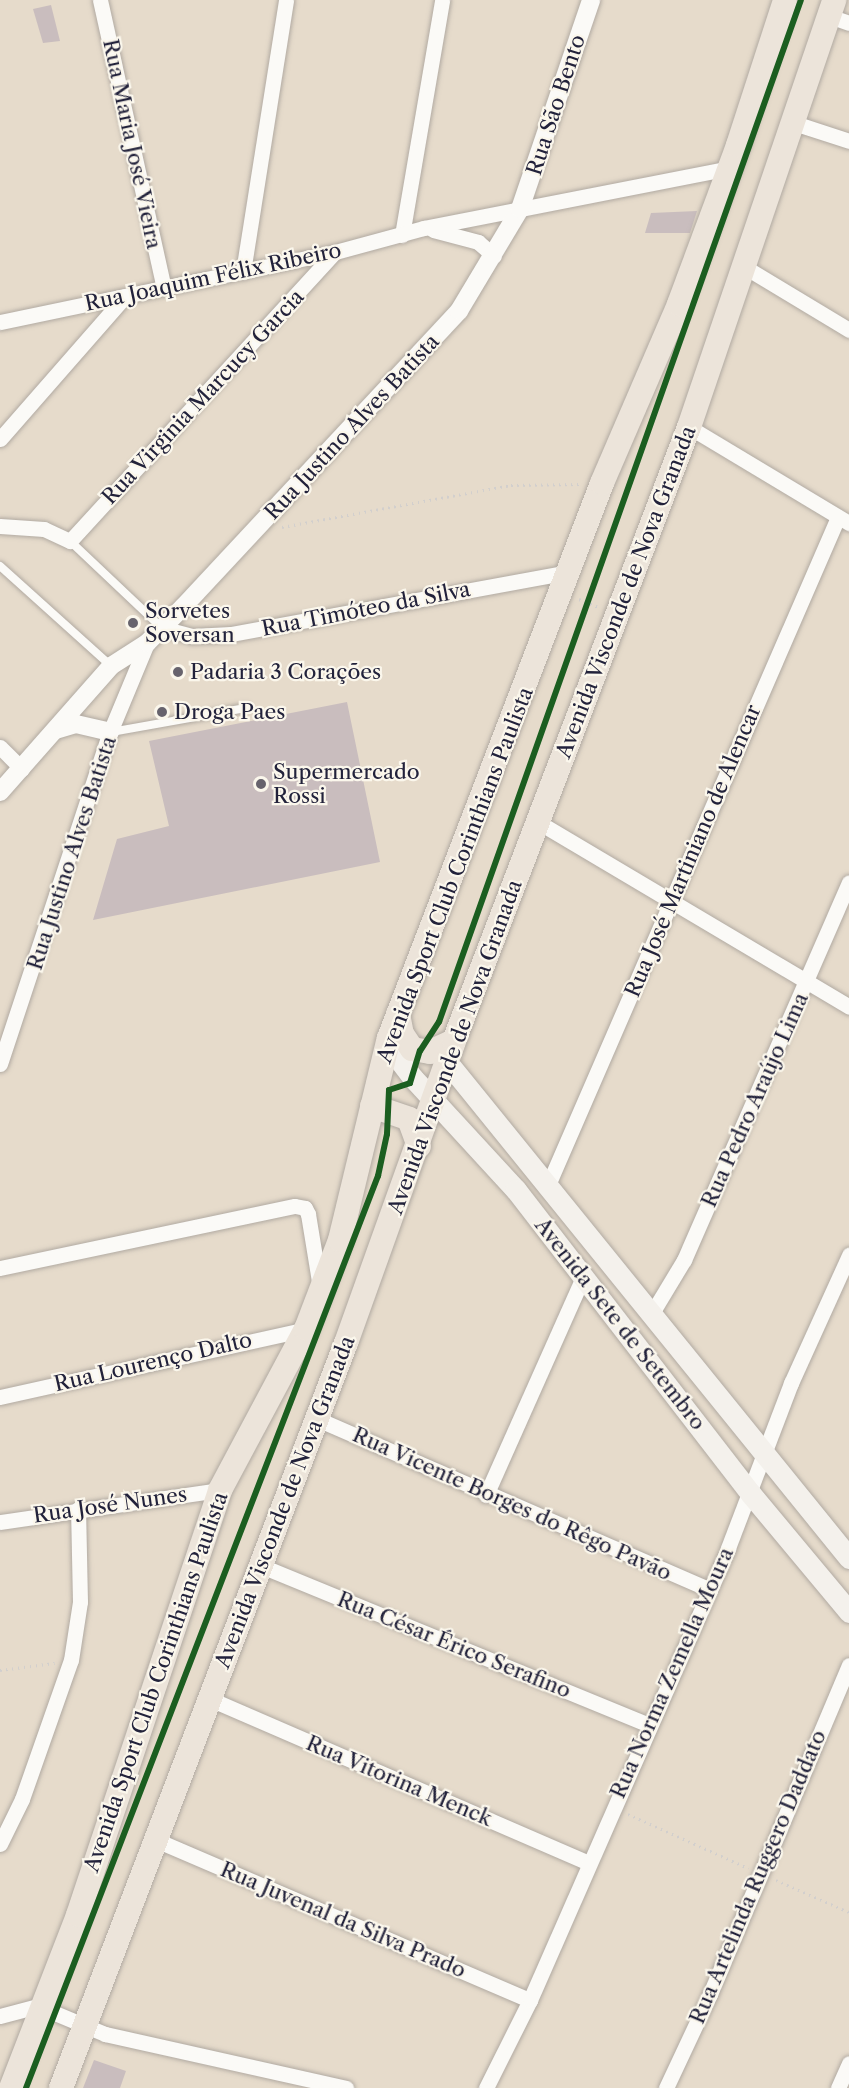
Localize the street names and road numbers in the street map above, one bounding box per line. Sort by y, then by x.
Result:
street label: Rua São Bento [521,31,591,179]
street label: Rua Maria José Vieira [97,36,167,252]
street label: Rua Joaquim Félix Ribeiro [82,237,344,317]
street label: Rua Virginia Marcucy Garcia [96,284,310,510]
street label: Rua Justino Alves Batista [259,329,445,525]
street label: Avenida Visconde de Nova Granada [551,422,701,762]
street label: Rua Timóteo da Silva [259,576,473,642]
street label: Avenida Sport Club Corinthians Paulista [371,683,539,1067]
street label: Rua José Martiniano de Alencar [620,700,766,1002]
street label: Rua Justino Alves Batista [22,732,122,974]
street label: Avenida Visconde de Nova Granada [382,876,528,1218]
street label: Rua Pedro Araújo Lima [696,988,814,1212]
street label: Avenida Sete de Setembro [529,1213,711,1435]
street label: Rua Lourenço Dalto [52,1327,254,1397]
street label: Avenida Visconde de Nova Granada [210,1332,360,1672]
street label: Rua Vicente Borges do Rêgo Pavão [348,1422,676,1586]
street label: Rua José Nunes [31,1482,189,1528]
street label: Avenida Sport Club Corinthians Paulista [79,1488,233,1876]
street label: Rua Norma Zemella Moura [605,1543,739,1803]
street label: Rua César Érico Serafino [333,1586,575,1704]
street label: Rua Artelinda Ruggero Daddato [684,1726,832,2028]
street label: Rua Vitorina Menck [302,1730,496,1832]
street label: Rua Juvenal da Silva Prado [216,1857,470,1983]

